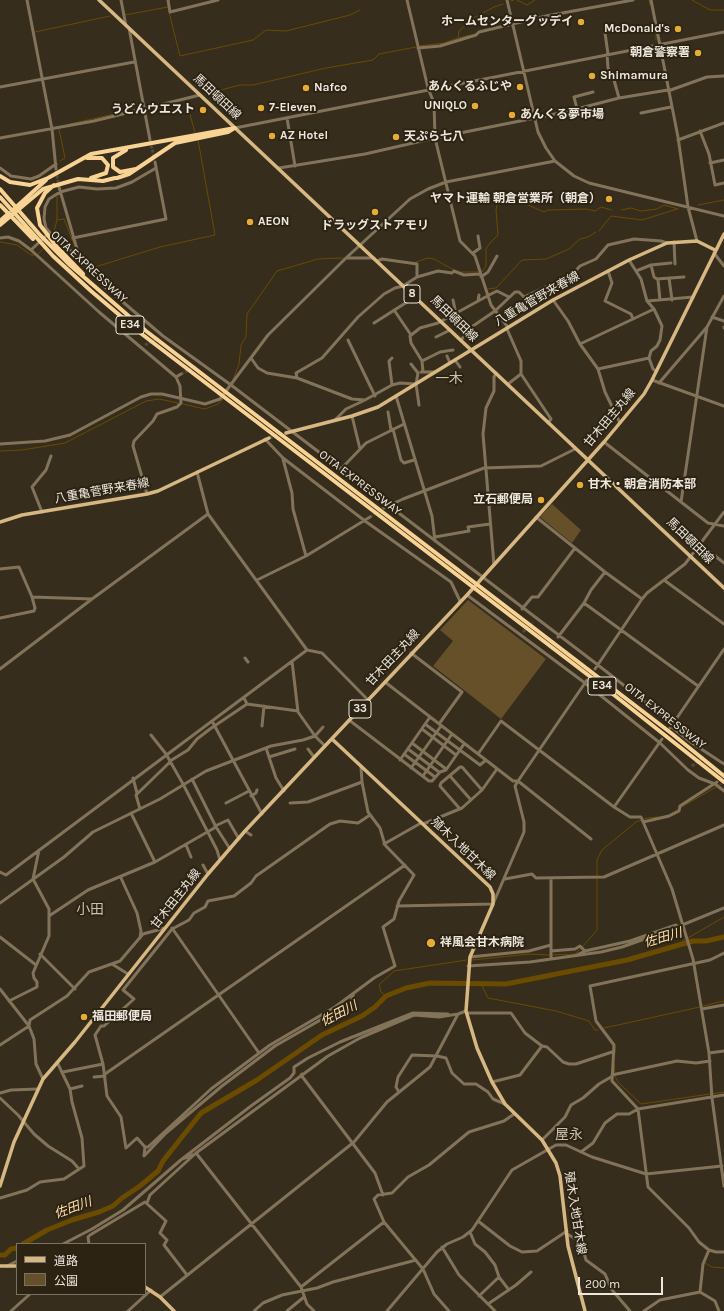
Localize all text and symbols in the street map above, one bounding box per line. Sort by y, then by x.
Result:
place label: ホームセンターグッデイ [441,15,573,29]
marker: ホームセンターグッデイ [576,17,586,27]
place label: McDonald's [604,22,670,36]
marker: McDonald's [673,24,683,34]
place label: 朝倉警察署 [630,46,690,60]
marker: 朝倉警察署 [693,48,703,58]
place label: Shimamura [600,69,668,83]
street label: 馬田頓田線 [190,71,244,123]
marker: Shimamura [587,71,597,81]
place label: あんくるふじや [428,80,512,94]
place label: Nafco [314,81,347,95]
marker: あんくるふじや [515,82,525,92]
marker: Nafco [301,83,311,93]
place label: UNIQLO [424,99,467,113]
place label: 7-Eleven [269,101,317,115]
marker: UNIQLO [470,101,480,111]
place label: うどんウエスト [111,103,195,117]
marker: 7-Eleven [256,103,266,113]
marker: うどんウエスト [198,105,208,115]
place label: あんくる夢市場 [520,108,604,122]
marker: あんくる夢市場 [507,110,517,120]
place label: AZ Hotel [280,129,328,143]
place label: 天ぷら七八 [404,130,464,144]
marker: AZ Hotel [267,131,277,141]
marker: 天ぷら七八 [391,132,401,142]
place label: ヤマト運輸 朝倉営業所（朝倉） [430,192,601,206]
marker: ヤマト運輸 朝倉営業所（朝倉） [604,194,614,204]
marker: ドラッグストアモリ [370,207,380,217]
place label: AEON [258,215,289,229]
marker: AEON [245,217,255,227]
place label: ドラッグストアモリ [321,219,429,233]
street label: OITA EXPRESSWAY [48,228,130,306]
street label: 八重亀菅野来春線 [492,269,582,329]
road number: 8 [404,285,420,303]
street label: 馬田頓田線 [427,293,481,345]
road number: E34 [116,316,144,334]
district label: 一木 [435,371,463,387]
street label: 甘木田主丸線 [581,386,639,450]
street label: OITA EXPRESSWAY [316,447,404,519]
street label: 八重亀菅野来春線 [53,476,151,506]
place label: 甘木・朝倉消防本部 [588,478,696,492]
marker: 甘木・朝倉消防本部 [575,480,585,490]
place label: 立石郵便局 [473,493,533,507]
marker: 立石郵便局 [536,495,546,505]
street label: 馬田頓田線 [663,515,717,567]
street label: 甘木田主丸線 [363,627,423,689]
road number: E34 [588,677,616,695]
street label: OITA EXPRESSWAY [621,680,709,752]
road number: 33 [349,700,371,718]
street label: 殖木入地甘木線 [428,815,498,883]
street label: 甘木田主丸線 [148,866,204,932]
district label: 小田 [76,902,104,918]
water label: 佐田川 [642,925,684,951]
place label: 祥風会甘木病院 [440,936,524,950]
marker: 祥風会甘木病院 [425,937,437,949]
water label: 佐田川 [318,998,360,1030]
place label: 福田郵便局 [92,1010,152,1024]
marker: 福田郵便局 [79,1012,89,1022]
district label: 屋永 [555,1127,583,1143]
street label: 殖木入地甘木線 [561,1170,589,1256]
water label: 佐田川 [52,1194,94,1222]
legend [16,1243,146,1295]
text: 道路 [54,1254,78,1268]
scale bar [580,1269,665,1295]
text: 公園 [54,1274,78,1288]
text: 200 m [585,1277,620,1291]

